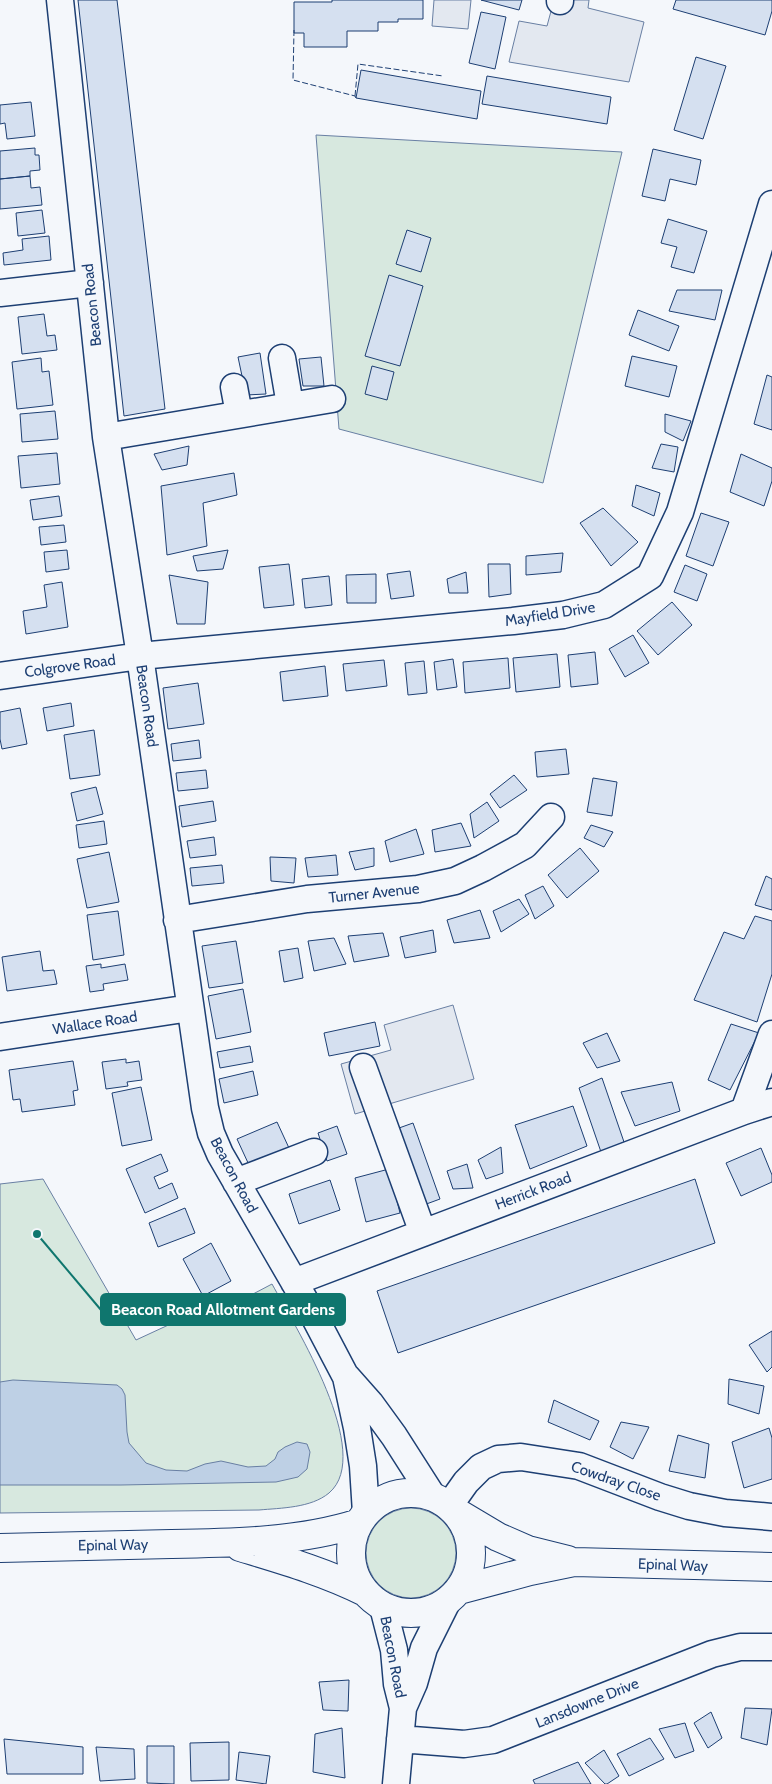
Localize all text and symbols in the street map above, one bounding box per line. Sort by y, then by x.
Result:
street label: Beacon Road [79,263,105,347]
street label: Mayfield Drive [504,598,597,630]
street label: Colgrove Road [23,651,117,681]
street label: Beacon Road [132,664,162,748]
street label: Turner Avenue [328,879,421,907]
street label: Wallace Road [51,1007,139,1039]
street label: Beacon Road [207,1134,261,1216]
street label: Herrick Road [492,1168,574,1214]
callout: Beacon Road Allotment Gardens [101,1294,345,1325]
text: Beacon Road Allotment Gardens [111,1300,335,1319]
street label: Cowdray Close [569,1457,664,1505]
street label: Epinal Way [78,1535,149,1555]
street label: Epinal Way [638,1555,709,1575]
street label: Beacon Road [376,1614,410,1700]
street label: Lansdowne Drive [533,1674,642,1732]

